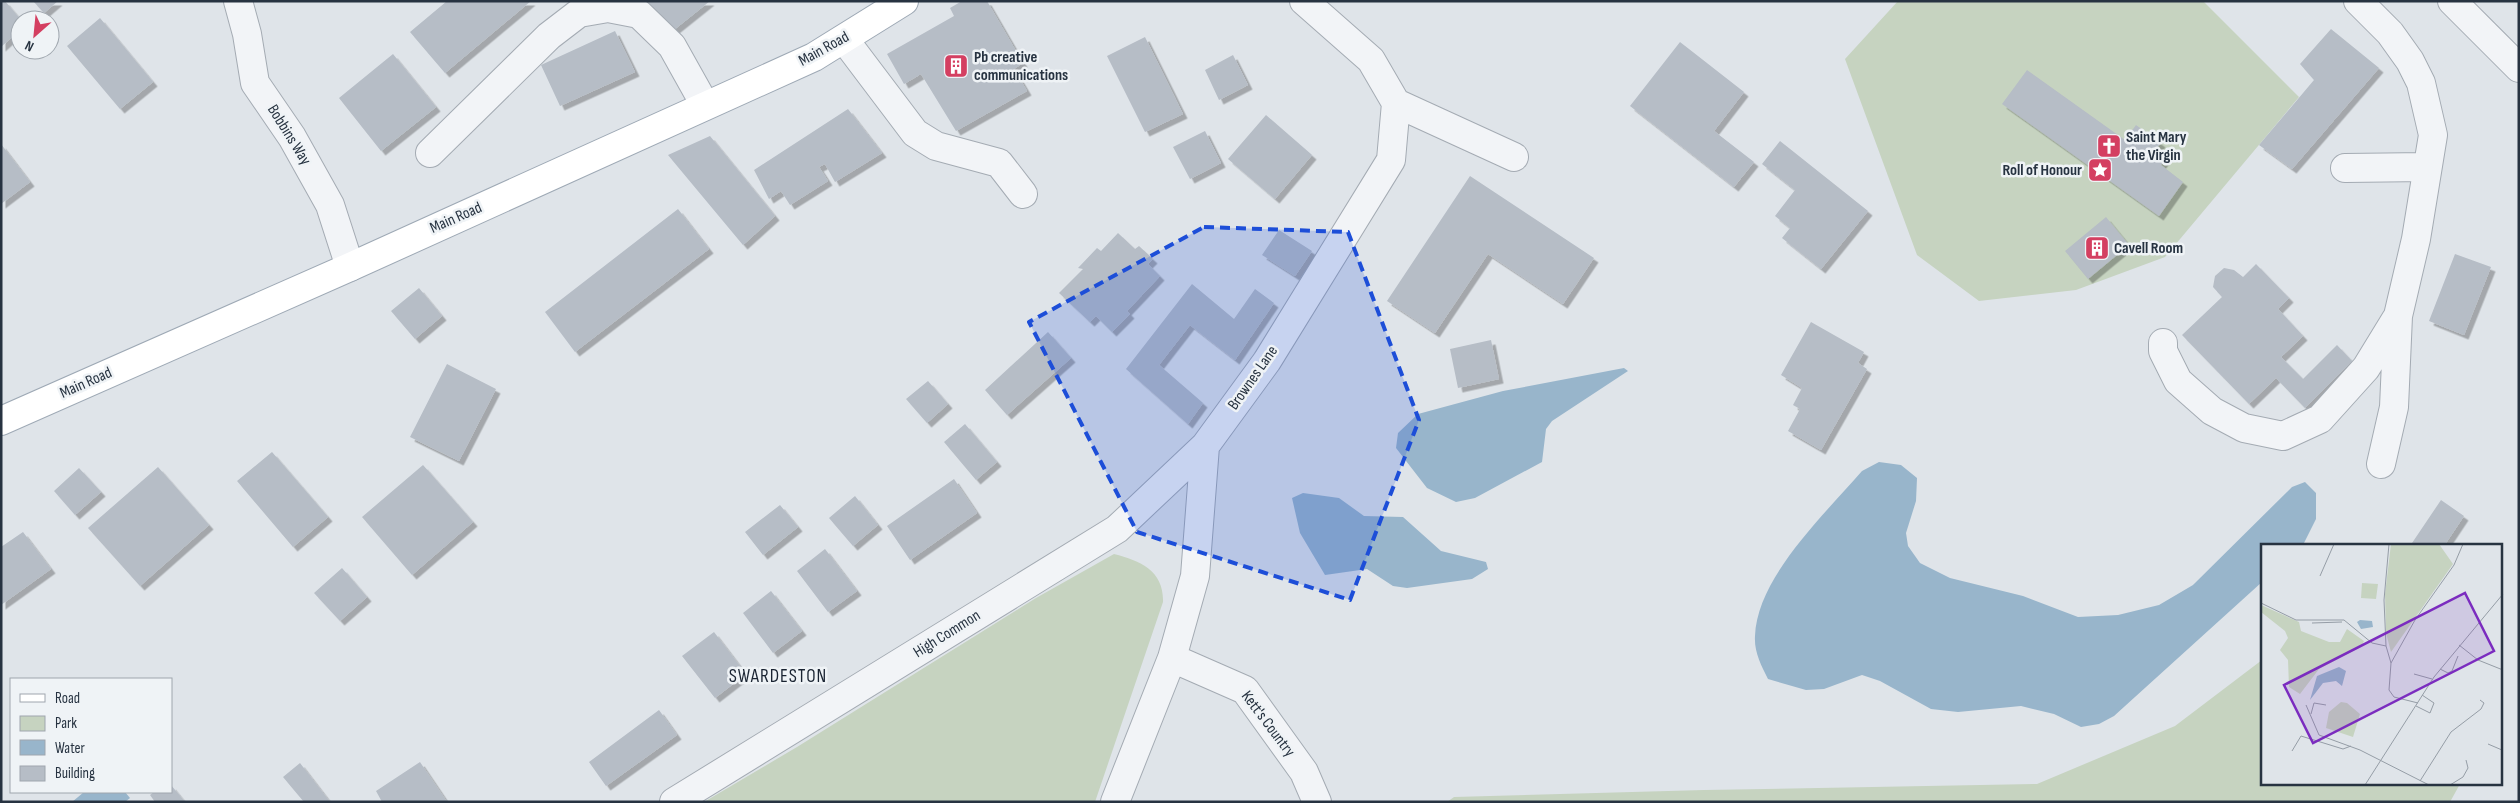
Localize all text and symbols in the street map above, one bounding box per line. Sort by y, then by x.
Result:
north arrow [10,10,60,60]
street label: Main Road [795,27,853,71]
text: N [22,37,37,55]
place label: Pb creative communications [974,48,1068,85]
building icon: Pb creative communications [943,53,969,79]
street label: Bobbins Way [263,101,315,169]
place label: Saint Mary the Virgin [2126,128,2187,165]
church icon: Saint Mary the Virgin [2096,133,2122,159]
place icon: Roll of Honour [2087,157,2113,183]
place label: Roll of Honour [2002,161,2082,180]
street label: Main Road [427,198,485,238]
building icon: Cavell Room [2084,235,2110,261]
place label: Cavell Room [2114,239,2183,258]
street label: Brownes Lane [1224,342,1282,414]
street label: Main Road [57,363,115,403]
inset map [2261,544,2502,786]
street label: High Common [910,606,984,662]
district label: SWARDESTON [729,665,827,688]
legend [10,678,172,793]
street label: Kett's Country [1237,687,1299,761]
text: Road [55,689,80,708]
text: Park [55,714,77,733]
text: Water [55,739,86,758]
text: Building [55,764,95,783]

